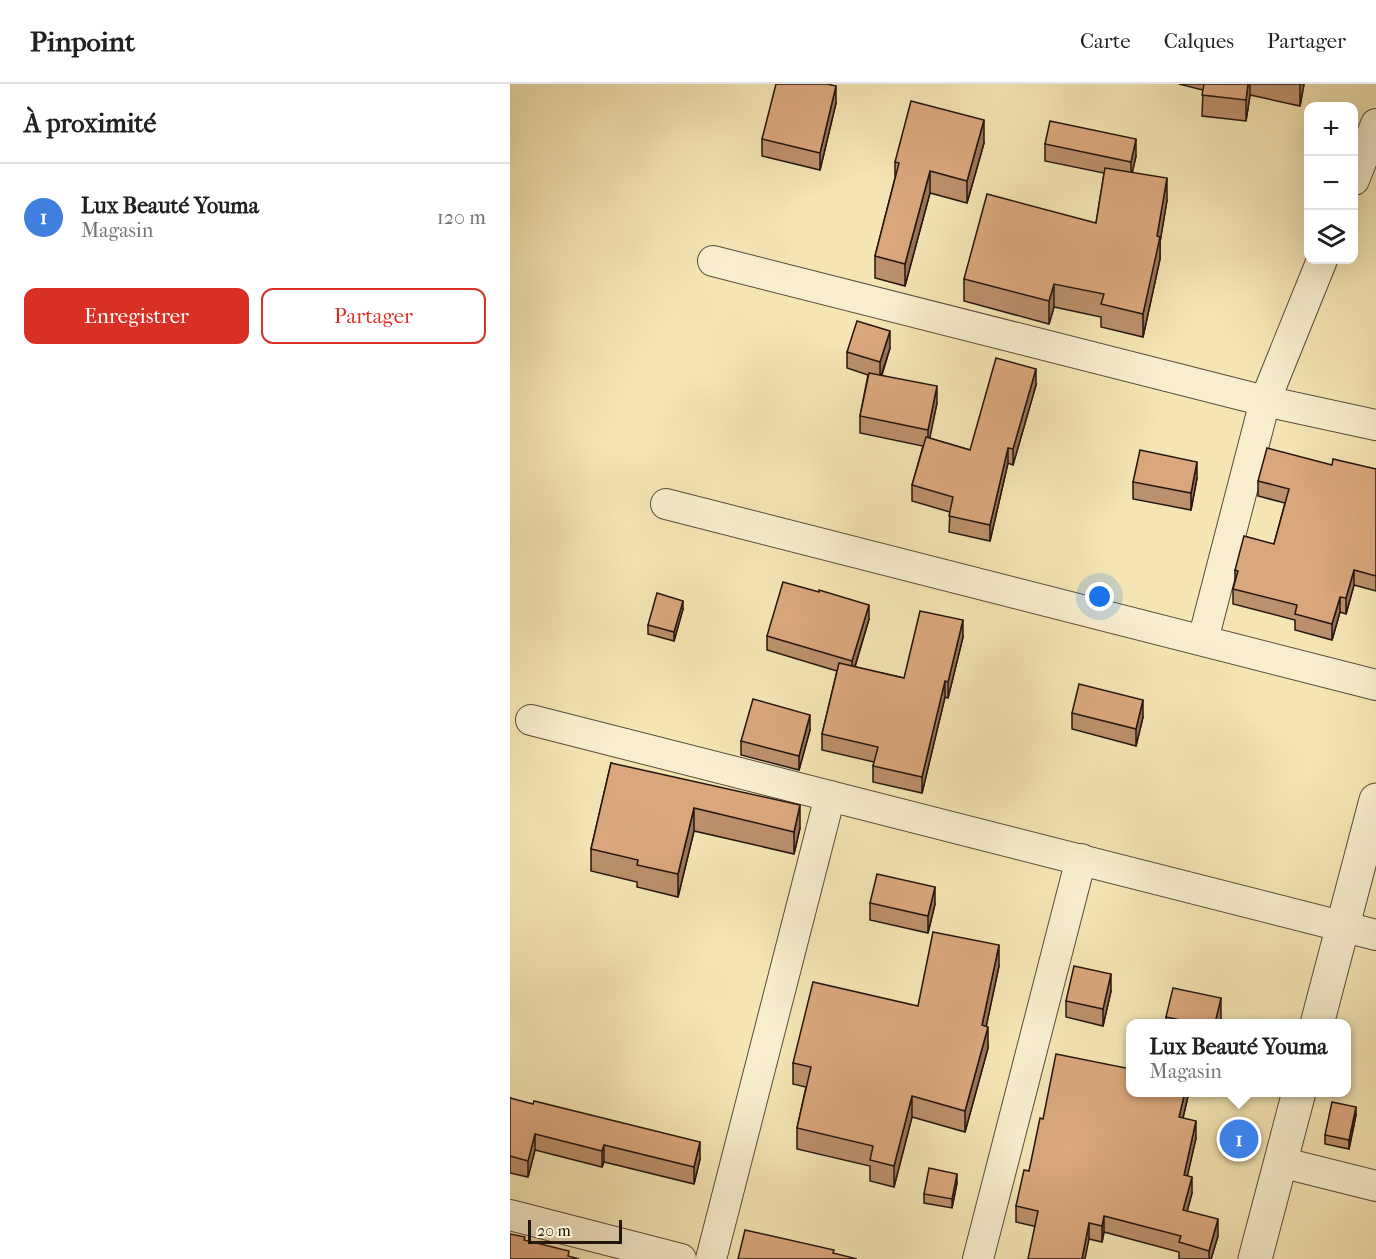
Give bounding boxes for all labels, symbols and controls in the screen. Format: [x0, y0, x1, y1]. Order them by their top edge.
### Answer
text: Pinpoint [30, 25, 135, 58]
text: Carte [1080, 29, 1131, 53]
text: Calques [1164, 29, 1234, 53]
text: Partager [1267, 29, 1346, 53]
map controls [1304, 102, 1358, 264]
button: + [1304, 102, 1358, 156]
text: À proximité [24, 108, 156, 139]
button: − [1304, 156, 1358, 210]
text: Lux Beauté Youma [81, 193, 259, 219]
text: 1 [40, 206, 47, 229]
text: 120 m [437, 206, 486, 229]
button: layers [1304, 210, 1358, 264]
text: Magasin [81, 219, 153, 242]
button: Enregistrer [24, 288, 249, 344]
button: Partager [261, 288, 486, 344]
your location [1085, 582, 1114, 611]
popup [1126, 1019, 1351, 1097]
text: Lux Beauté Youma [1150, 1034, 1327, 1060]
text: Magasin [1150, 1060, 1222, 1083]
pin: 1 [1220, 1116, 1258, 1162]
scale bar [528, 1217, 622, 1244]
text: 20 m [537, 1221, 571, 1240]

